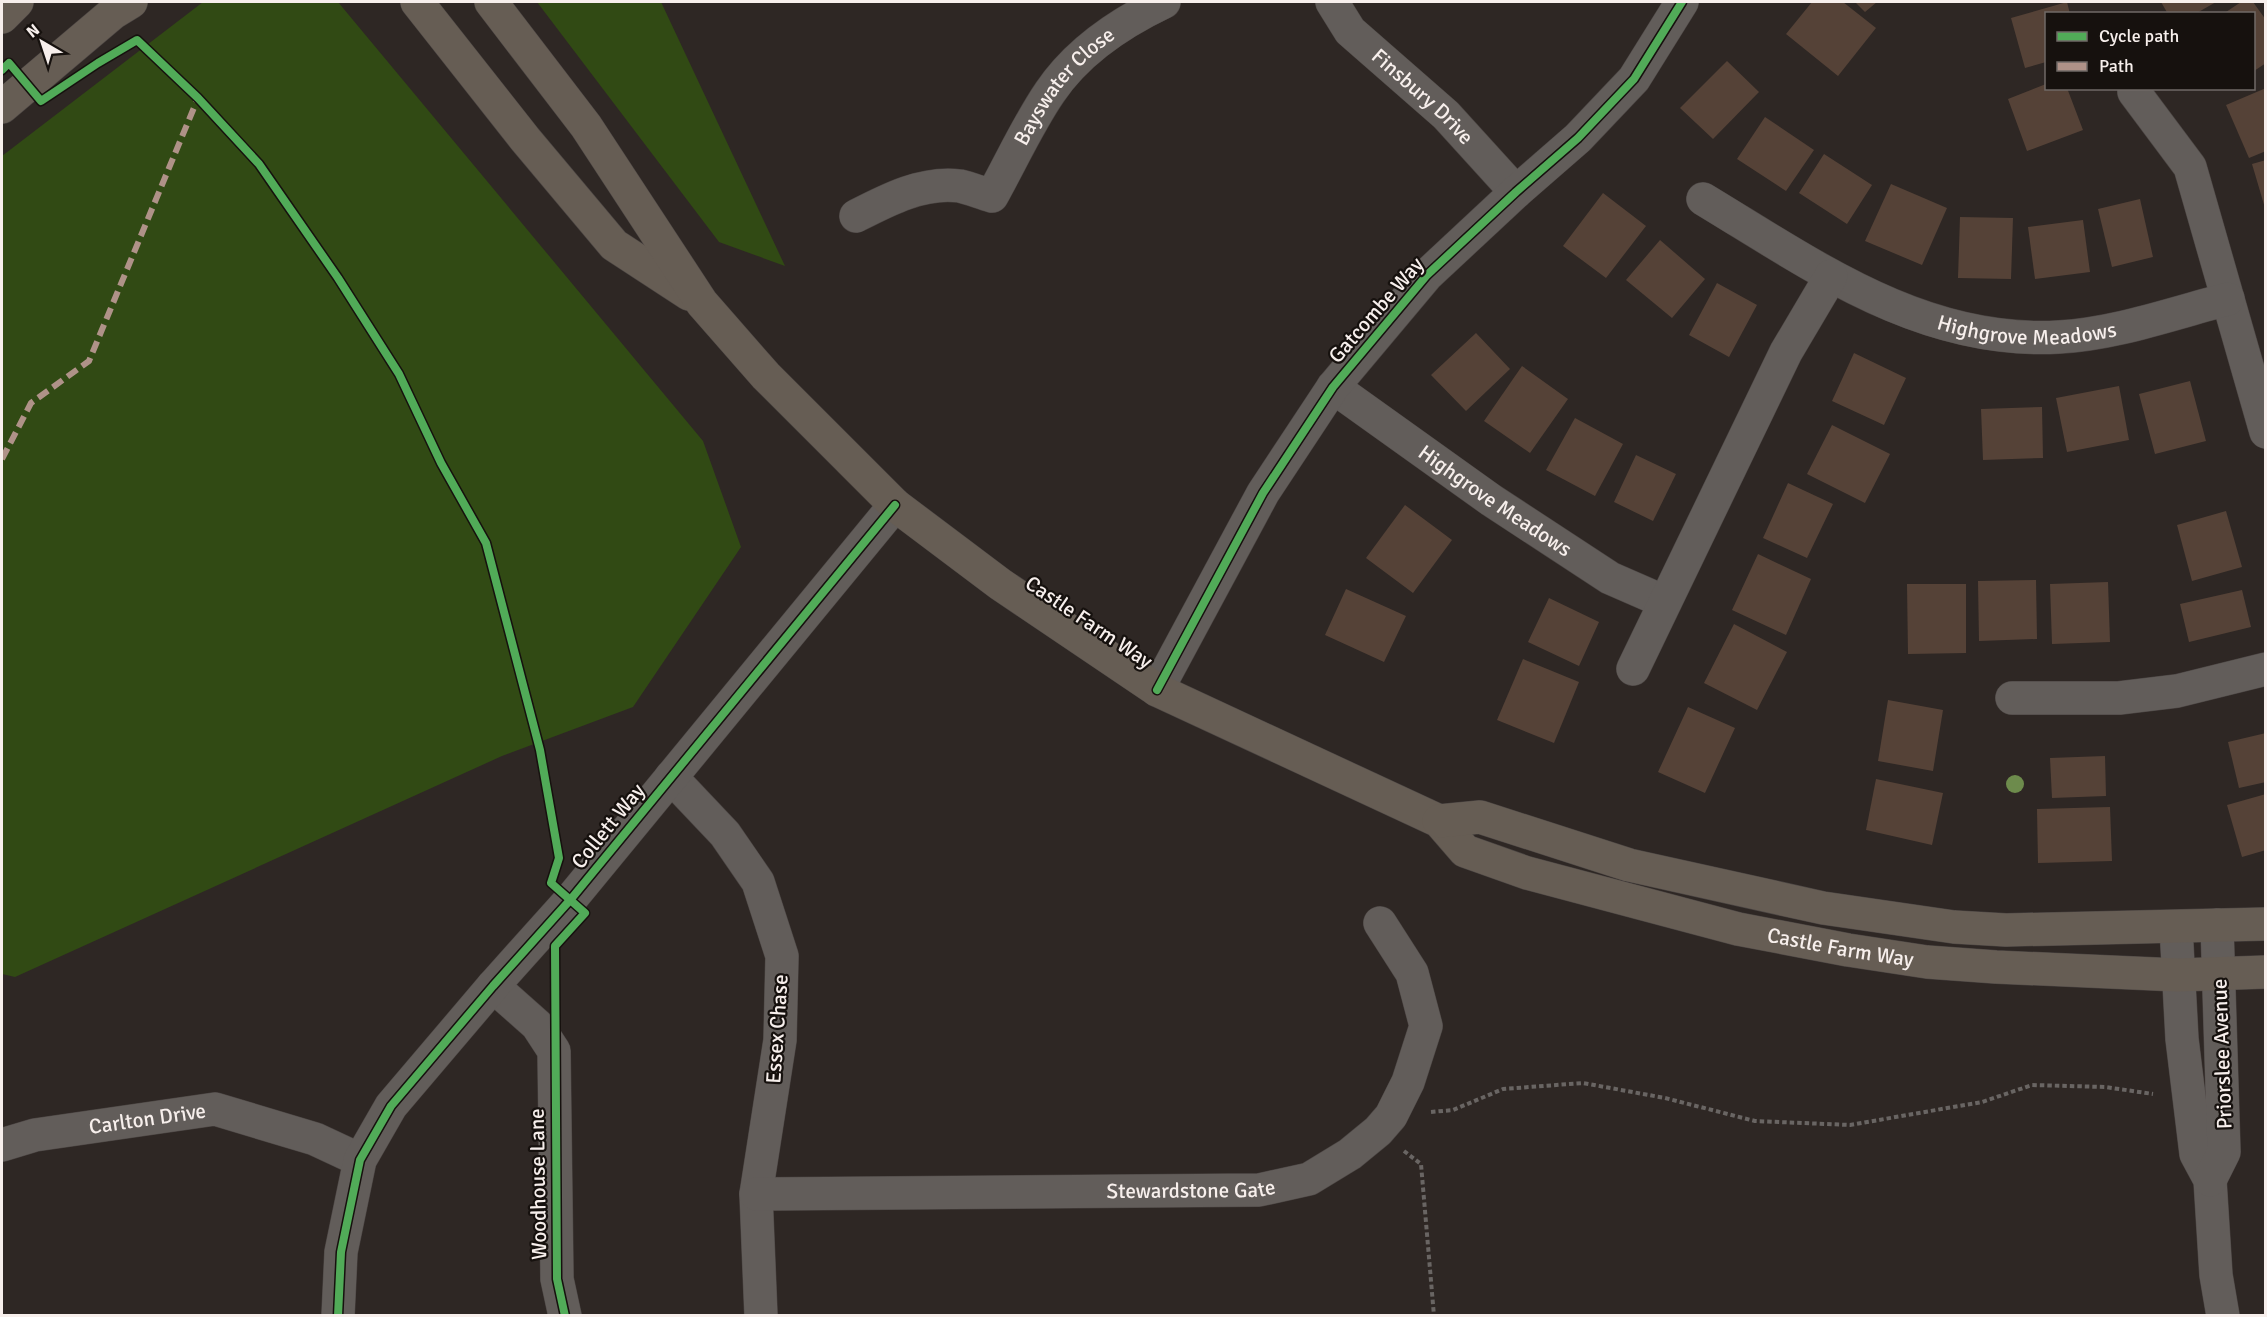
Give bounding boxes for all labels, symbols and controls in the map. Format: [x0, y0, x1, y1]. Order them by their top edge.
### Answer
north arrow [12, 12, 72, 72]
legend [2045, 12, 2255, 90]
text: N [23, 20, 44, 42]
street label: Bayswater Close [1008, 21, 1119, 150]
text: Cycle path [2099, 25, 2179, 47]
street label: Finsbury Drive [1366, 43, 1479, 150]
text: Path [2099, 55, 2134, 77]
street label: Gatcombe Way [1323, 252, 1429, 368]
street label: Highgrove Meadows [1934, 309, 2119, 351]
street label: Highgrove Meadows [1413, 439, 1577, 562]
street label: Castle Farm Way [1020, 570, 1158, 674]
street label: Collett Way [566, 778, 650, 874]
street label: Castle Farm Way [1765, 922, 1916, 973]
street label: Essex Chase [760, 973, 794, 1085]
street label: Priorslee Avenue [2206, 978, 2238, 1130]
street label: Carlton Drive [87, 1097, 208, 1140]
street label: Woodhouse Lane [524, 1108, 552, 1260]
street label: Stewardstone Gate [1106, 1174, 1278, 1204]

